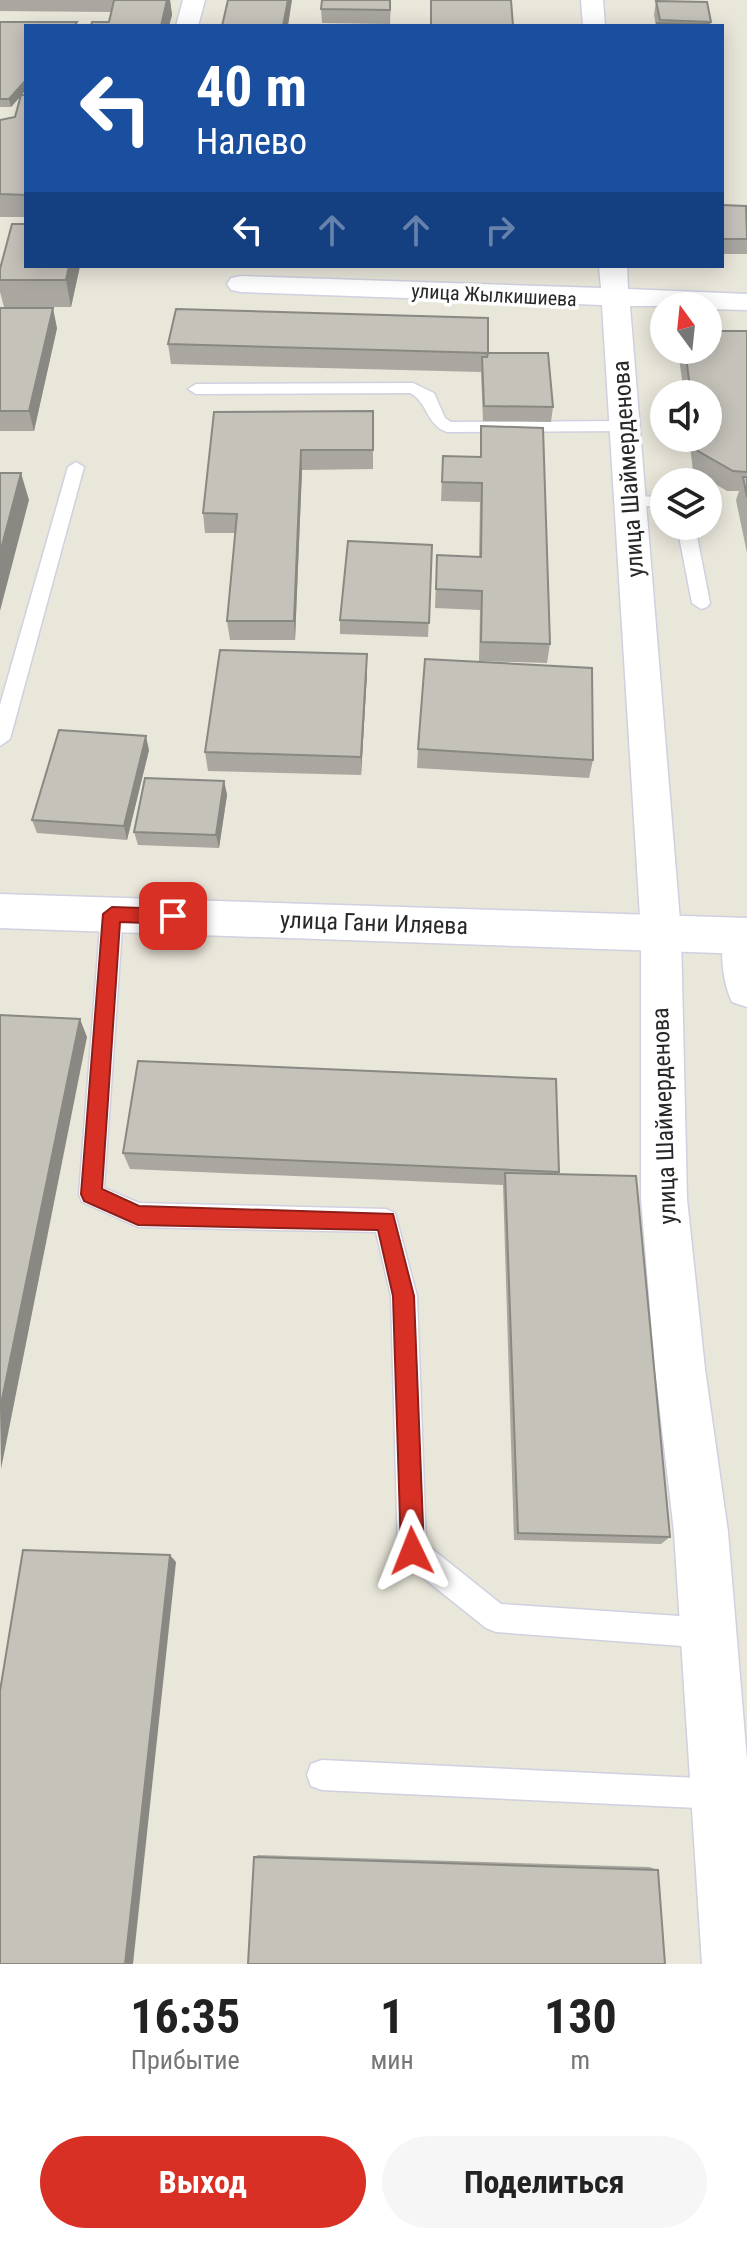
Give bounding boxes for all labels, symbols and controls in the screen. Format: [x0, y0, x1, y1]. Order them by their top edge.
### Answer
text: 40 m [196, 54, 307, 120]
icon: left [64, 56, 168, 160]
text: Налево [196, 121, 307, 163]
icon: left [226, 208, 270, 252]
icon: ahead [310, 208, 354, 252]
icon: ahead [394, 208, 438, 252]
icon: right [478, 208, 522, 252]
street label: улица Жылкишиева [411, 279, 577, 311]
north arrow [650, 292, 722, 364]
map controls [650, 292, 722, 540]
street label: улица Шаймерденова [606, 360, 650, 578]
button: sound [650, 380, 722, 452]
button: layers [650, 468, 722, 540]
pin [139, 882, 207, 950]
icon: arrive [151, 894, 195, 938]
street label: улица Гани Иляева [280, 906, 468, 940]
street label: улица Шаймерденова [646, 1007, 682, 1225]
position arrow [370, 1509, 454, 1593]
text: 16:35 [130, 1988, 240, 2045]
text: 1 [380, 1988, 404, 2045]
text: 130 [544, 1988, 617, 2045]
text: Прибытие [131, 2045, 240, 2075]
text: мин [371, 2045, 414, 2075]
text: m [571, 2045, 590, 2075]
button: Выход [40, 2136, 366, 2228]
button: Поделиться [382, 2136, 707, 2228]

